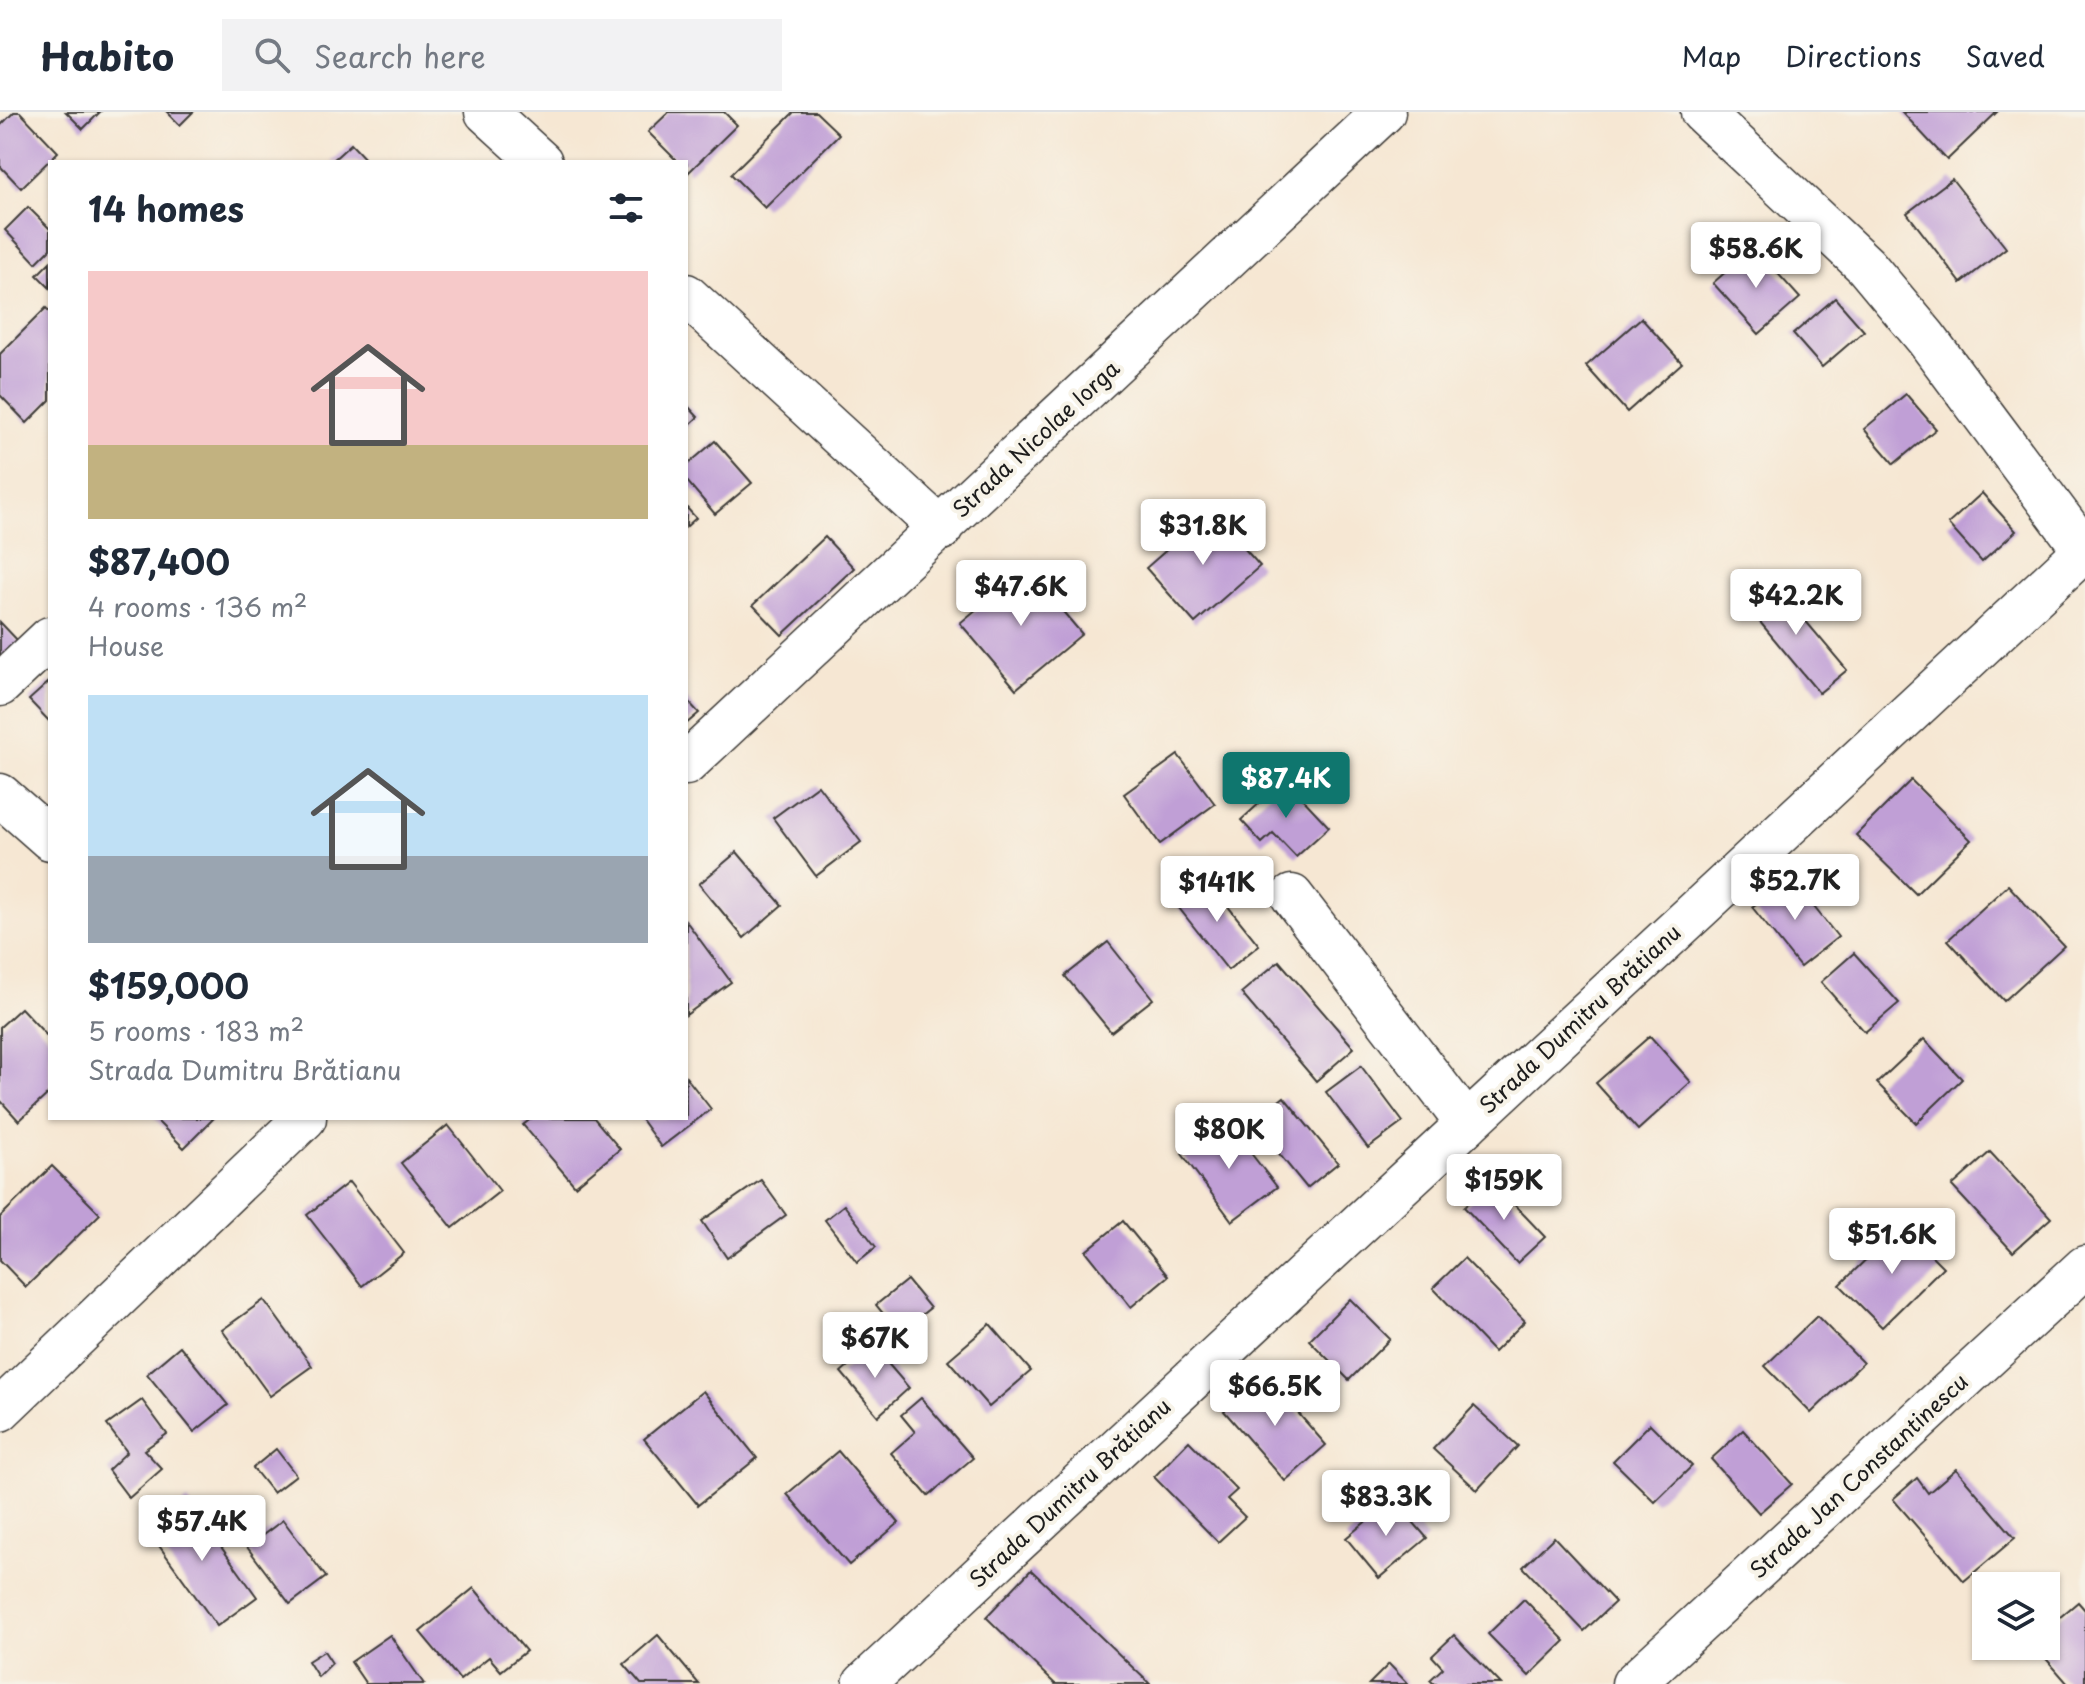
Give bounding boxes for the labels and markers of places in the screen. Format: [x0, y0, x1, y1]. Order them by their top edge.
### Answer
pin: $58.6K [1691, 222, 1821, 290]
pin: $31.8K [1138, 499, 1268, 567]
pin: $47.6K [956, 560, 1086, 628]
pin: $42.2K [1731, 569, 1861, 637]
pin: $87.4K [1221, 752, 1351, 820]
pin: $52.7K [1730, 854, 1860, 922]
pin: $141K [1161, 856, 1273, 924]
pin: $80K [1182, 1103, 1276, 1171]
pin: $159K [1448, 1154, 1560, 1222]
pin: $51.6K [1827, 1208, 1957, 1276]
pin: $67K [828, 1312, 922, 1380]
pin: $66.5K [1210, 1360, 1340, 1428]
pin: $83.3K [1321, 1470, 1451, 1538]
pin: $57.4K [137, 1495, 267, 1563]

